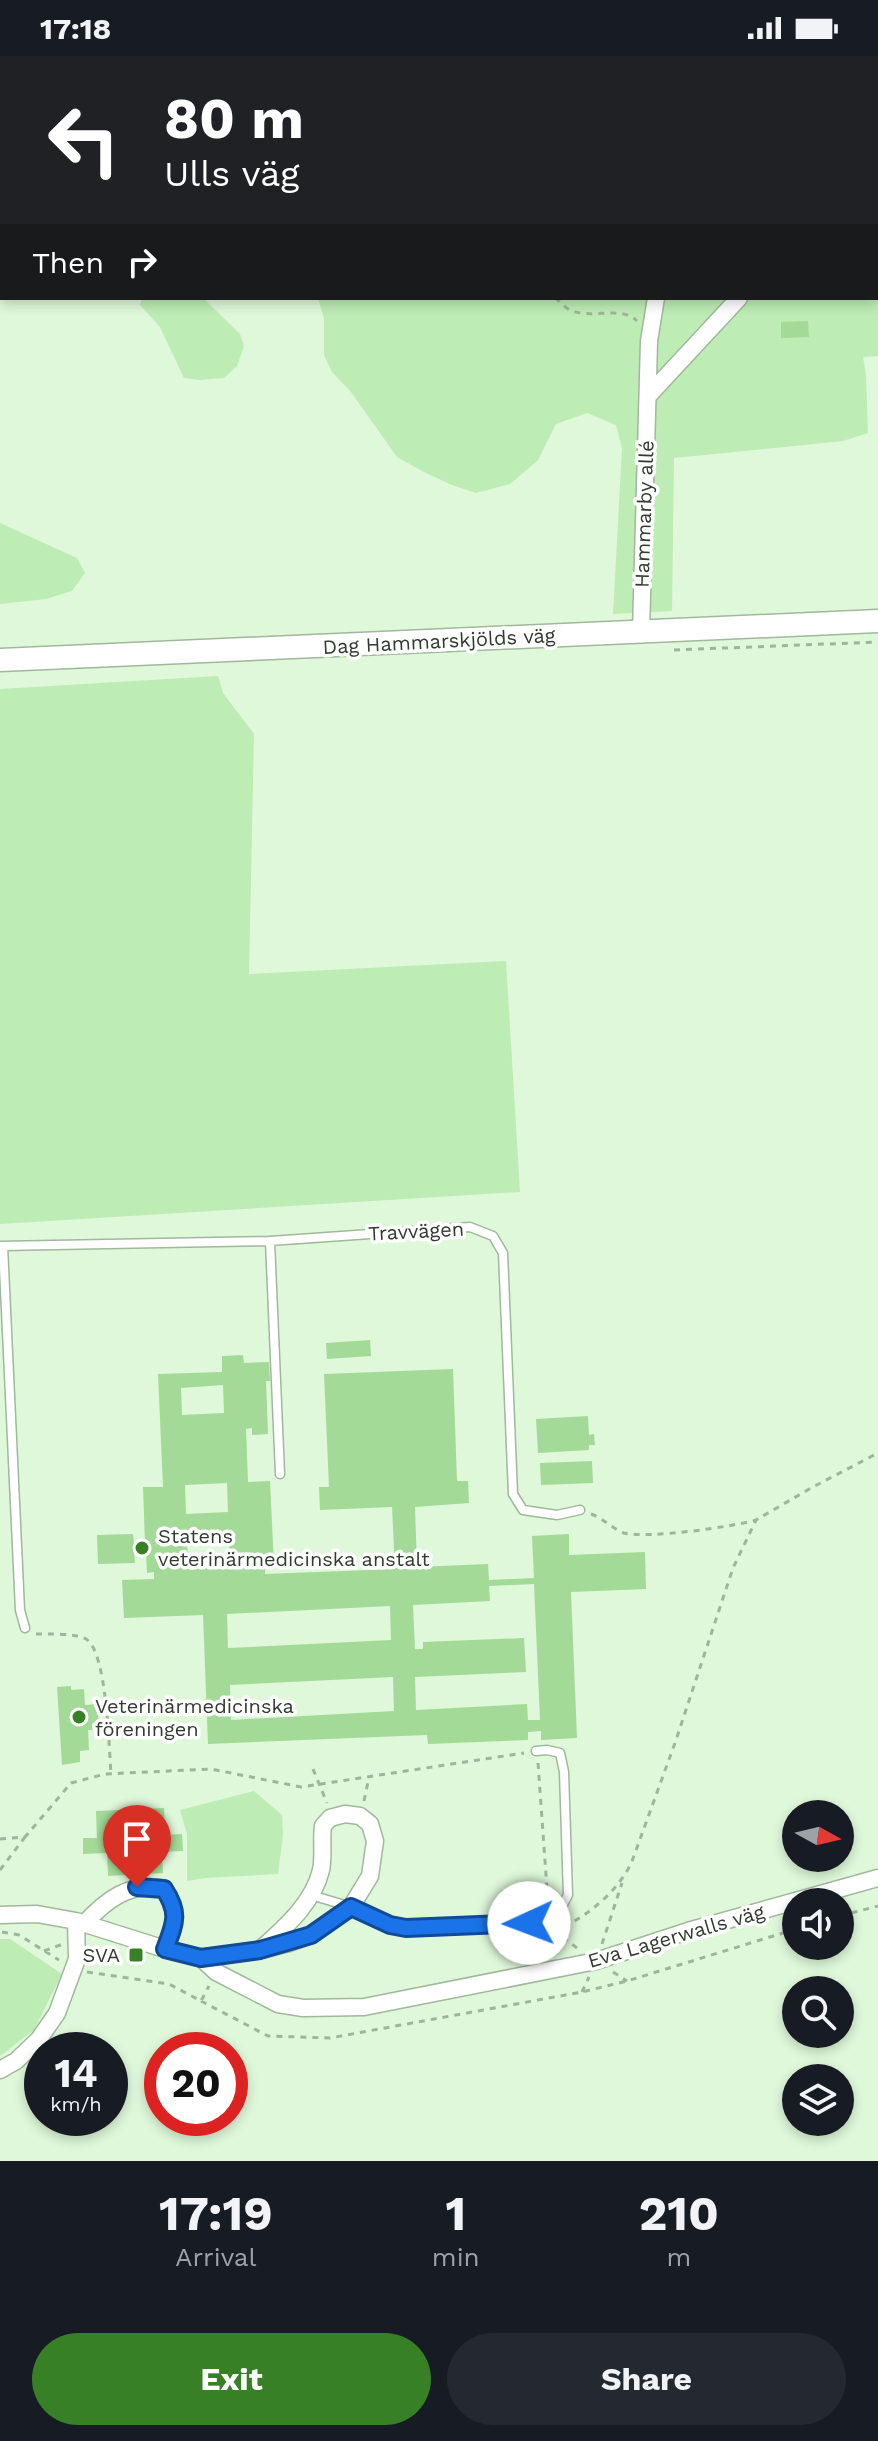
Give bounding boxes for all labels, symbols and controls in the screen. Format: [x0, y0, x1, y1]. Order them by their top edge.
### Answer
text: 17:18 [40, 11, 111, 46]
text: 80 m [164, 86, 304, 152]
icon: left [32, 88, 136, 192]
text: Ulls väg [164, 153, 299, 195]
icon: right [120, 240, 164, 284]
text: Then [32, 245, 104, 280]
street label: Hammarby allé [629, 440, 659, 588]
street label: Dag Hammarskjölds väg [322, 623, 556, 659]
street label: Travvägen [367, 1217, 465, 1245]
place label: Statens veterinärmedicinska anstalt [158, 1524, 430, 1571]
marker: Statens veterinärmedicinska anstalt [133, 1539, 151, 1557]
place label: Veterinärmedicinska föreningen [95, 1694, 294, 1741]
marker: Veterinärmedicinska föreningen [70, 1708, 88, 1726]
north arrow [782, 1800, 854, 1872]
map controls [782, 1800, 854, 2136]
pin [103, 1805, 171, 1887]
icon: arrive [115, 1817, 159, 1861]
position arrow [487, 1881, 571, 1965]
button: sound [782, 1888, 854, 1960]
street label: Eva Lagerwalls väg [585, 1899, 767, 1973]
place label: SVA [82, 1943, 120, 1967]
marker: SVA [127, 1946, 145, 1964]
button: search [782, 1976, 854, 2048]
speed limit sign: 20 [144, 2032, 248, 2136]
text: 14 [54, 2050, 98, 2097]
button: layers [782, 2064, 854, 2136]
text: km/h [50, 2092, 102, 2116]
text: 17:19 [159, 2185, 273, 2242]
text: 1 [445, 2185, 466, 2242]
text: 210 [639, 2185, 719, 2242]
text: Arrival [175, 2242, 257, 2272]
text: min [432, 2242, 480, 2272]
text: m [666, 2242, 691, 2272]
button: Exit [32, 2333, 431, 2425]
button: Share [447, 2333, 846, 2425]

